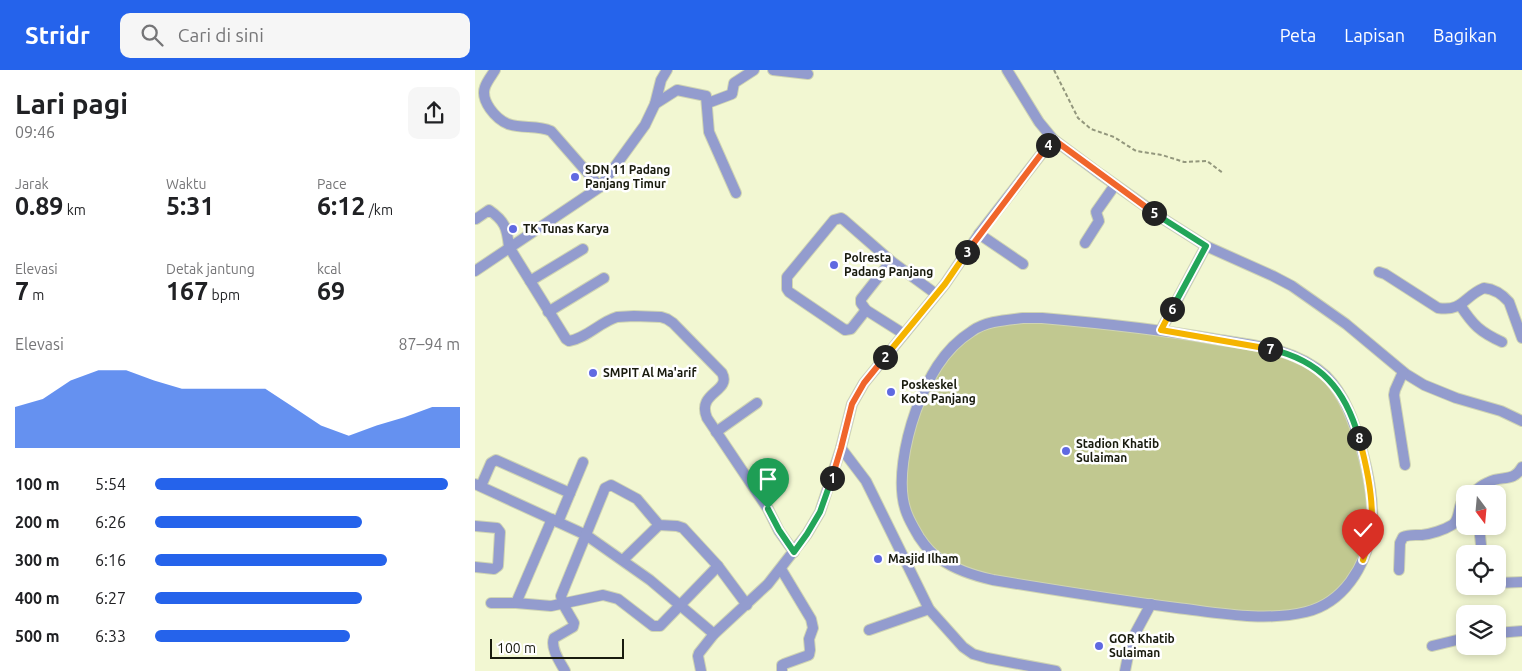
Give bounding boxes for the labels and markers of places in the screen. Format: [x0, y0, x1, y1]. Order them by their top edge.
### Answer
pin: 4 [1035, 132, 1061, 158]
place label: SDN 11 Padang Panjang Timur [585, 163, 670, 190]
marker: SDN 11 Padang Panjang Timur [569, 171, 581, 183]
pin: 5 [1141, 200, 1167, 226]
place label: TK Tunas Karya [523, 222, 609, 235]
marker: TK Tunas Karya [507, 223, 519, 235]
pin: 3 [955, 240, 979, 264]
place label: Polresta Padang Panjang [844, 251, 933, 278]
marker: Polresta Padang Panjang [828, 259, 840, 271]
pin: 6 [1159, 296, 1185, 322]
pin: 7 [1257, 336, 1283, 362]
pin: 2 [873, 344, 897, 370]
place label: SMPIT Al Ma'arif [603, 366, 697, 379]
marker: SMPIT Al Ma'arif [587, 367, 599, 379]
place label: Poskeskel Koto Panjang [901, 378, 976, 405]
marker: Poskeskel Koto Panjang [885, 386, 897, 398]
pin: 8 [1347, 426, 1371, 450]
place label: Stadion Khatib Sulaiman [1076, 437, 1159, 464]
marker: Stadion Khatib Sulaiman [1060, 445, 1072, 457]
pin [747, 458, 789, 509]
pin: 1 [819, 466, 845, 490]
pin [1342, 509, 1384, 560]
place label: Masjid Ilham [888, 552, 959, 565]
marker: Masjid Ilham [872, 553, 884, 565]
place label: GOR Khatib Sulaiman [1109, 632, 1175, 659]
marker: GOR Khatib Sulaiman [1093, 640, 1105, 652]

